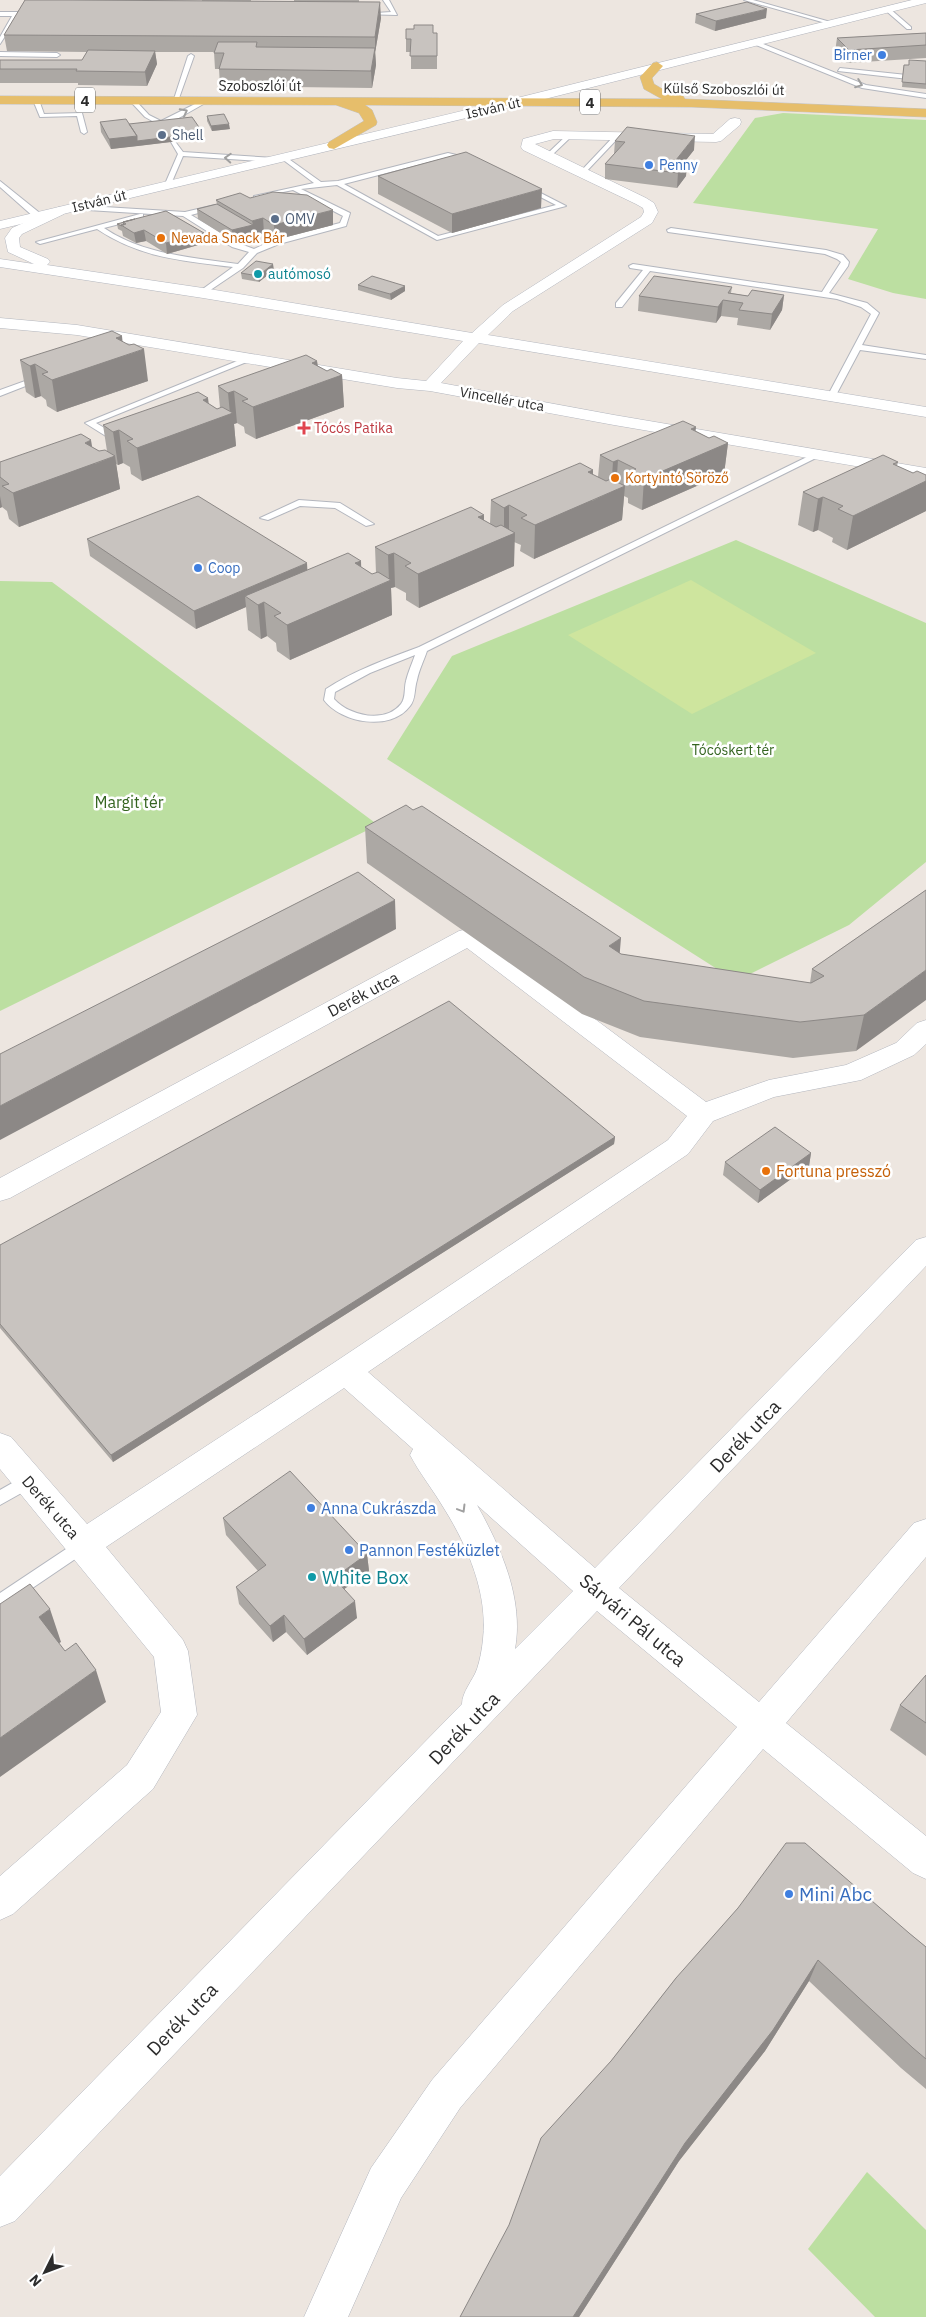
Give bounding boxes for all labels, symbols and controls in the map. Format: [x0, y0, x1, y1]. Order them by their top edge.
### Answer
place label: Birner [833, 46, 872, 64]
marker: Birner [876, 49, 888, 61]
street label: Szoboszlói út [219, 77, 301, 95]
one-way arrow [854, 78, 863, 89]
street label: Külső Szoboszlói út [663, 79, 785, 99]
road number: 4 [75, 88, 95, 112]
road number: 4 [580, 90, 600, 114]
street label: István út [464, 93, 522, 123]
one-way arrow [179, 108, 188, 118]
place label: Shell [172, 126, 204, 144]
marker: Shell [156, 129, 168, 141]
one-way arrow [224, 152, 232, 163]
place label: Penny [659, 156, 698, 174]
marker: Penny [643, 159, 655, 171]
street label: István út [70, 186, 128, 216]
place label: OMV [285, 210, 315, 228]
marker: OMV [269, 213, 281, 225]
place label: Nevada Snack Bár [171, 229, 285, 247]
marker: Nevada Snack Bár [155, 232, 167, 244]
place label: autómosó [268, 265, 331, 283]
marker: autómosó [252, 268, 264, 280]
street label: Vincellér utca [458, 383, 546, 415]
place label: Tócós Patika [314, 419, 393, 437]
marker: Tócós Patika [298, 422, 310, 434]
place label: Kortyintó Söröző [625, 469, 729, 487]
marker: Kortyintó Söröző [609, 472, 621, 484]
place label: Coop [208, 559, 241, 577]
marker: Coop [192, 562, 204, 574]
park label: Tócóskert tér [692, 741, 774, 759]
park label: Margit tér [94, 792, 164, 812]
street label: Derék utca [324, 967, 402, 1021]
place label: Fortuna presszó [776, 1161, 891, 1181]
marker: Fortuna presszó [760, 1165, 772, 1177]
street label: Derék utca [704, 1395, 786, 1477]
street label: Derék utca [18, 1471, 84, 1543]
place label: Anna Cukrászda [321, 1498, 437, 1518]
marker: Anna Cukrászda [305, 1502, 317, 1514]
one-way arrow [455, 1503, 465, 1512]
place label: Pannon Festéküzlet [359, 1540, 500, 1560]
marker: Pannon Festéküzlet [343, 1544, 355, 1556]
place label: White Box [322, 1565, 409, 1589]
street label: Sárvári Pál utca [575, 1568, 691, 1672]
marker: White Box [306, 1571, 318, 1583]
street label: Derék utca [423, 1687, 505, 1769]
place label: Mini Abc [799, 1882, 872, 1906]
marker: Mini Abc [783, 1888, 795, 1900]
street label: Derék utca [141, 1978, 223, 2060]
north arrow [20, 2247, 70, 2297]
text: N [25, 2271, 45, 2290]

